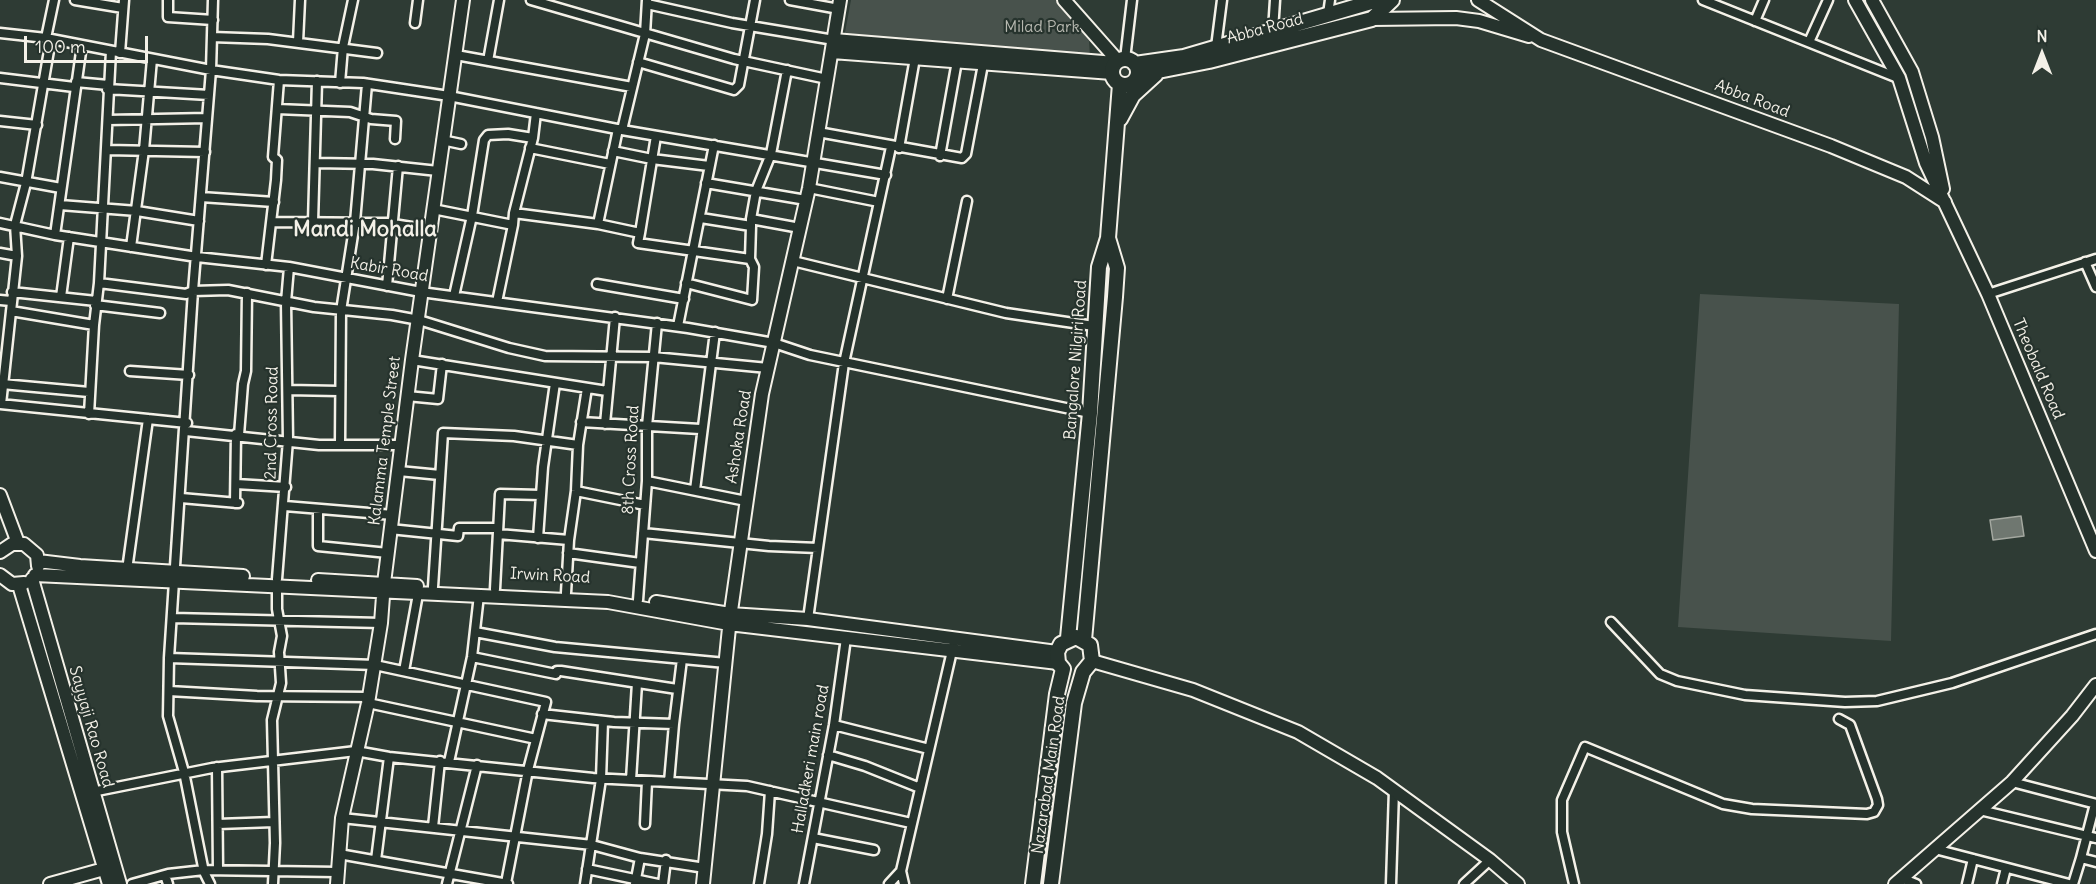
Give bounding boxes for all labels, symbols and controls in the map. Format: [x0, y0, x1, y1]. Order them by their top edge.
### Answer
street label: Abba Road [1225, 10, 1305, 48]
park label: Milad Park [1004, 17, 1080, 37]
scale bar [27, 24, 152, 62]
north arrow [2012, 24, 2072, 84]
text: N [2036, 26, 2048, 46]
text: 100 m [35, 35, 86, 58]
street label: Abba Road [1712, 76, 1792, 122]
district label: Mandi Mohalla [293, 217, 437, 243]
street label: Kabir Road [348, 254, 430, 286]
street label: Bangalore Nilgiri Road [1061, 279, 1091, 441]
street label: Theobald Road [2008, 316, 2068, 422]
street label: Kalamma Temple Street [365, 355, 405, 527]
street label: 2nd Cross Road [261, 366, 283, 480]
street label: Ashoka Road [722, 389, 756, 485]
street label: 8th Cross Road [619, 405, 643, 515]
street label: Irwin Road [509, 564, 591, 588]
street label: Sayyaji Rao Road [64, 664, 118, 790]
street label: Halladkeri main road [788, 683, 834, 835]
street label: Nazarabad Main Road [1028, 695, 1070, 855]

